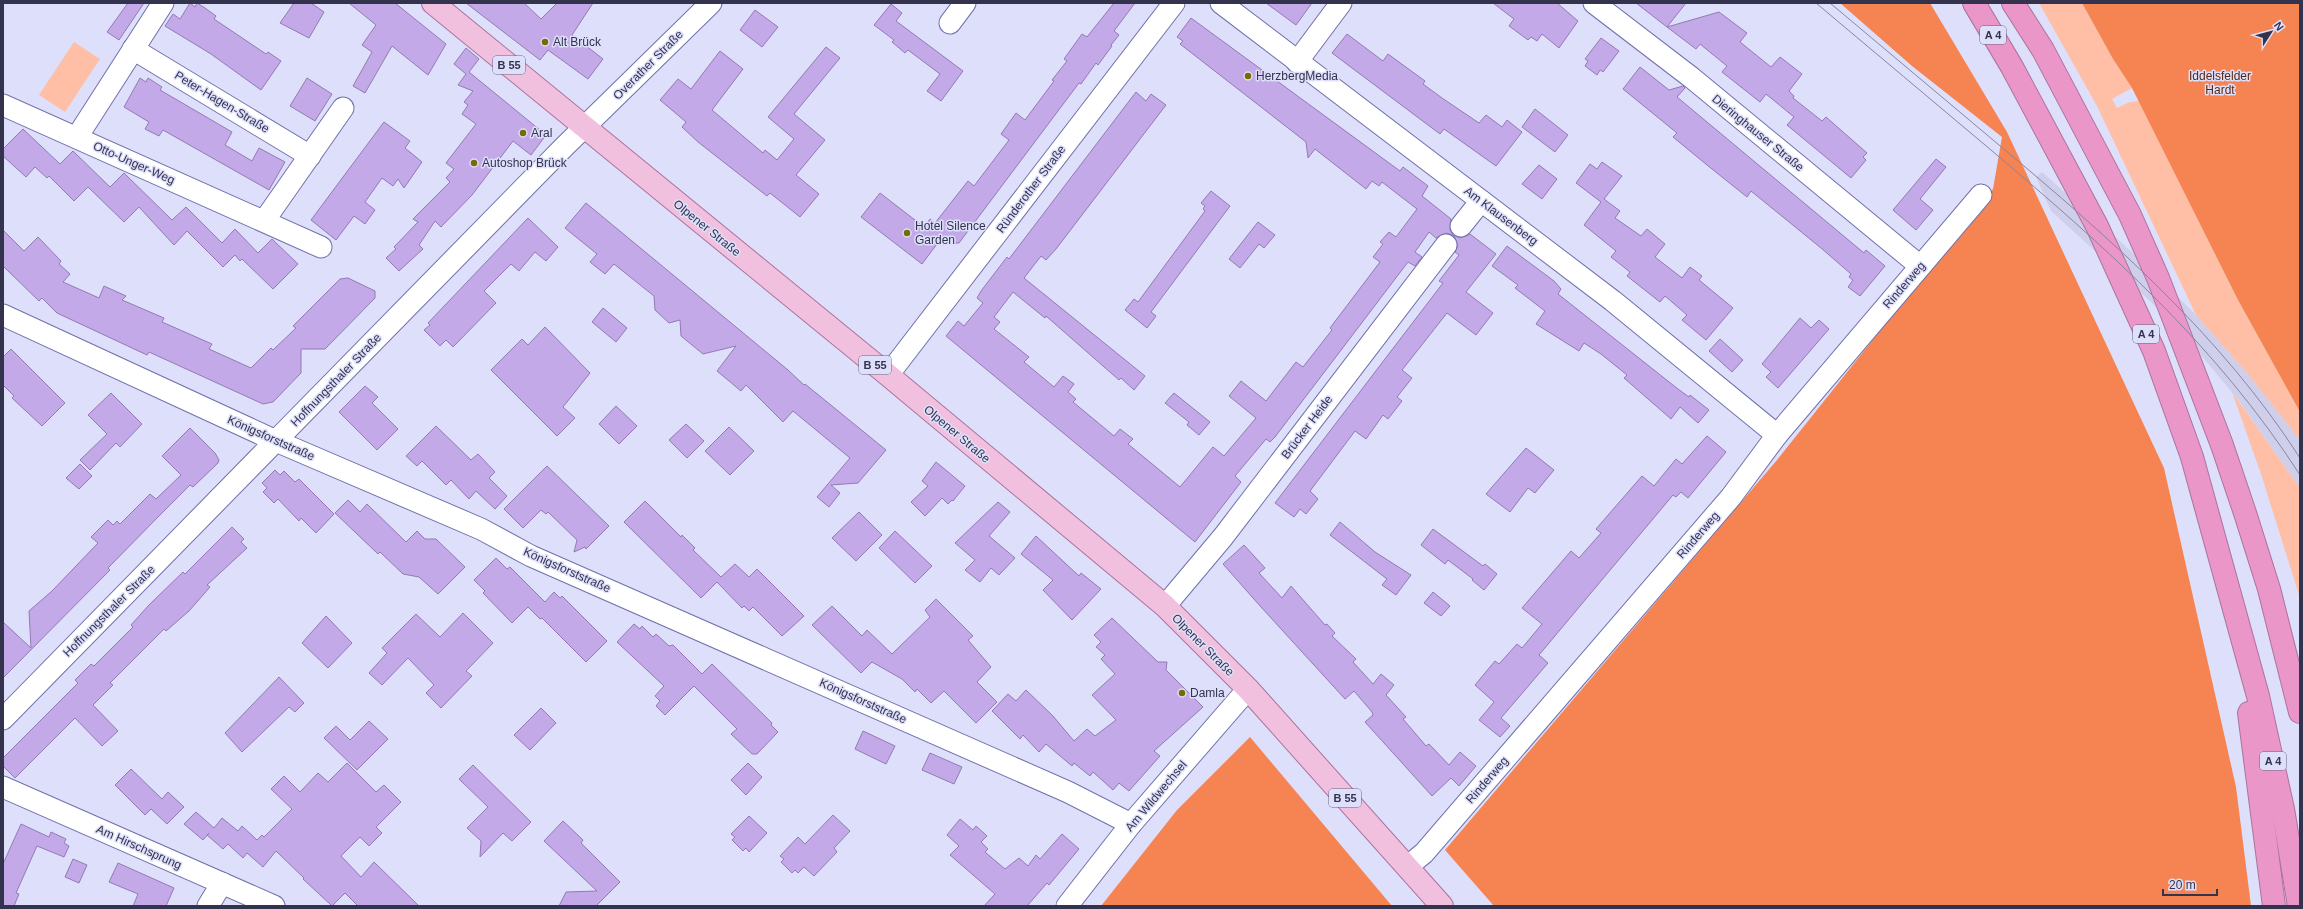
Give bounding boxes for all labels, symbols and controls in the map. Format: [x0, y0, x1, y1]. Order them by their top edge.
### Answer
north arrow [2251, 12, 2291, 52]
text: N [2272, 19, 2286, 33]
road number: A 4 [1980, 26, 2006, 44]
street label: Overather Straße [610, 27, 686, 103]
place label: Alt Brück [553, 35, 602, 49]
marker: Alt Brück [540, 37, 550, 47]
road number: B 55 [493, 56, 525, 74]
street label: Peter-Hagen-Straße [172, 68, 272, 136]
place label: HerzbergMedia [1256, 69, 1338, 83]
park label: Iddelsfelder Hardt [2189, 69, 2251, 97]
marker: HerzbergMedia [1243, 71, 1253, 81]
street label: Dieringhauser Straße [1709, 92, 1807, 175]
place label: Aral [531, 126, 552, 140]
marker: Aral [518, 128, 528, 138]
street label: Otto-Unger-Weg [91, 139, 177, 187]
street label: Ründerother Straße [993, 142, 1069, 236]
place label: Autoshop Brück [482, 156, 568, 170]
marker: Autoshop Brück [469, 158, 479, 168]
street label: Am Klausenberg [1461, 184, 1541, 248]
street label: Olpener Straße [671, 197, 744, 259]
place label: Hotel Silence Garden [915, 219, 986, 247]
marker: Hotel Silence Garden [902, 228, 912, 238]
street label: Rinderweg [1880, 259, 1928, 311]
road number: A 4 [2133, 325, 2159, 343]
street label: Hoffnungsthaler Straße [288, 330, 384, 429]
road number: B 55 [859, 356, 891, 374]
street label: Brücker Heide [1279, 392, 1336, 462]
street label: Olpener Straße [921, 402, 993, 466]
street label: Königsforststraße [225, 412, 317, 464]
street label: Rinderweg [1674, 509, 1722, 561]
street label: Königsforststraße [521, 544, 613, 596]
street label: Hoffnungsthaler Straße [60, 562, 158, 660]
street label: Olpener Straße [1169, 611, 1237, 679]
street label: Königsforststraße [817, 675, 909, 727]
place label: Damla [1190, 686, 1225, 700]
marker: Damla [1177, 688, 1187, 698]
road number: A 4 [2260, 752, 2286, 770]
street label: Rinderweg [1463, 754, 1511, 806]
street label: Am Wildwechsel [1122, 758, 1190, 834]
road number: B 55 [1329, 789, 1361, 807]
street label: Am Hirschsprung [94, 822, 184, 872]
scale bar [2163, 871, 2217, 897]
text: 20 m [2169, 878, 2196, 892]

